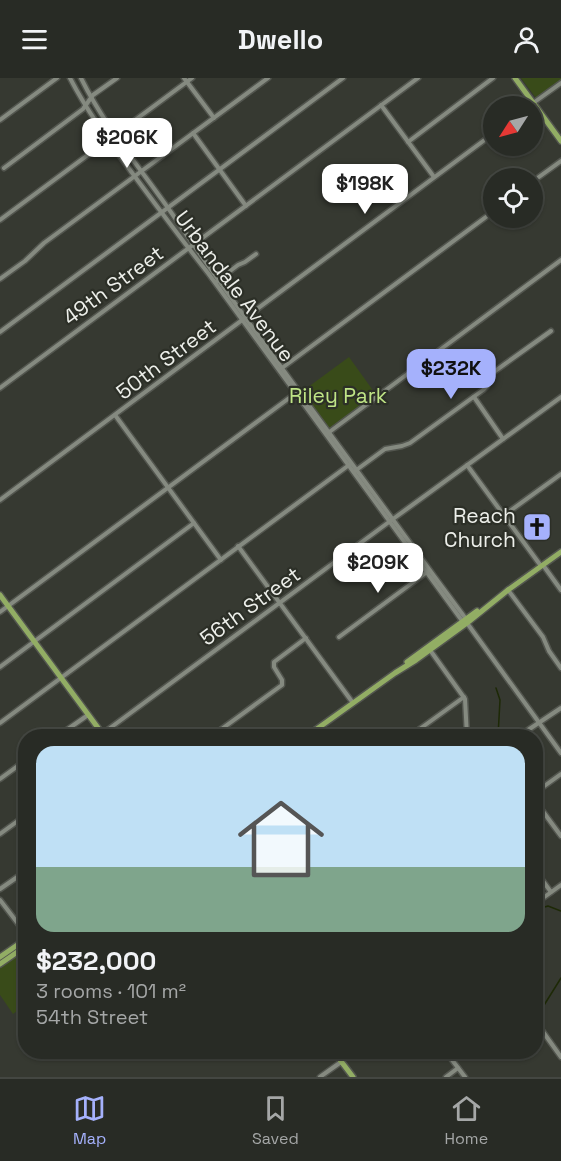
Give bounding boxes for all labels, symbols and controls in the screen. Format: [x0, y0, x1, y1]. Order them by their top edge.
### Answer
text: Dwello [238, 22, 323, 57]
icon: menu [18, 23, 51, 56]
icon: person [510, 23, 543, 56]
north arrow [483, 96, 543, 156]
map controls [483, 96, 543, 228]
pin: $206K [85, 118, 169, 169]
text: $206K [96, 124, 158, 150]
pin: $198K [323, 164, 407, 215]
button: locate [483, 168, 543, 228]
text: $198K [336, 170, 394, 196]
street label: Urbandale Avenue [169, 205, 301, 367]
street label: 49th Street [57, 239, 169, 331]
street label: 50th Street [111, 313, 221, 405]
pin: $232K [409, 349, 493, 400]
text: $232K [421, 355, 481, 381]
park label: Riley Park [289, 382, 387, 409]
place label: Reach Church [444, 502, 516, 553]
church icon: Reach Church [521, 511, 553, 543]
pin: $209K [336, 543, 420, 594]
text: $209K [347, 549, 409, 575]
street label: 56th Street [195, 561, 305, 651]
icon: home [227, 785, 335, 893]
text: $232,000 [36, 944, 156, 978]
text: 3 rooms · 101 m² [36, 978, 186, 1004]
text: 54th Street [36, 1004, 148, 1030]
tab: Map [73, 1092, 106, 1149]
tab: Saved [252, 1092, 299, 1149]
tab: Home [444, 1092, 488, 1149]

